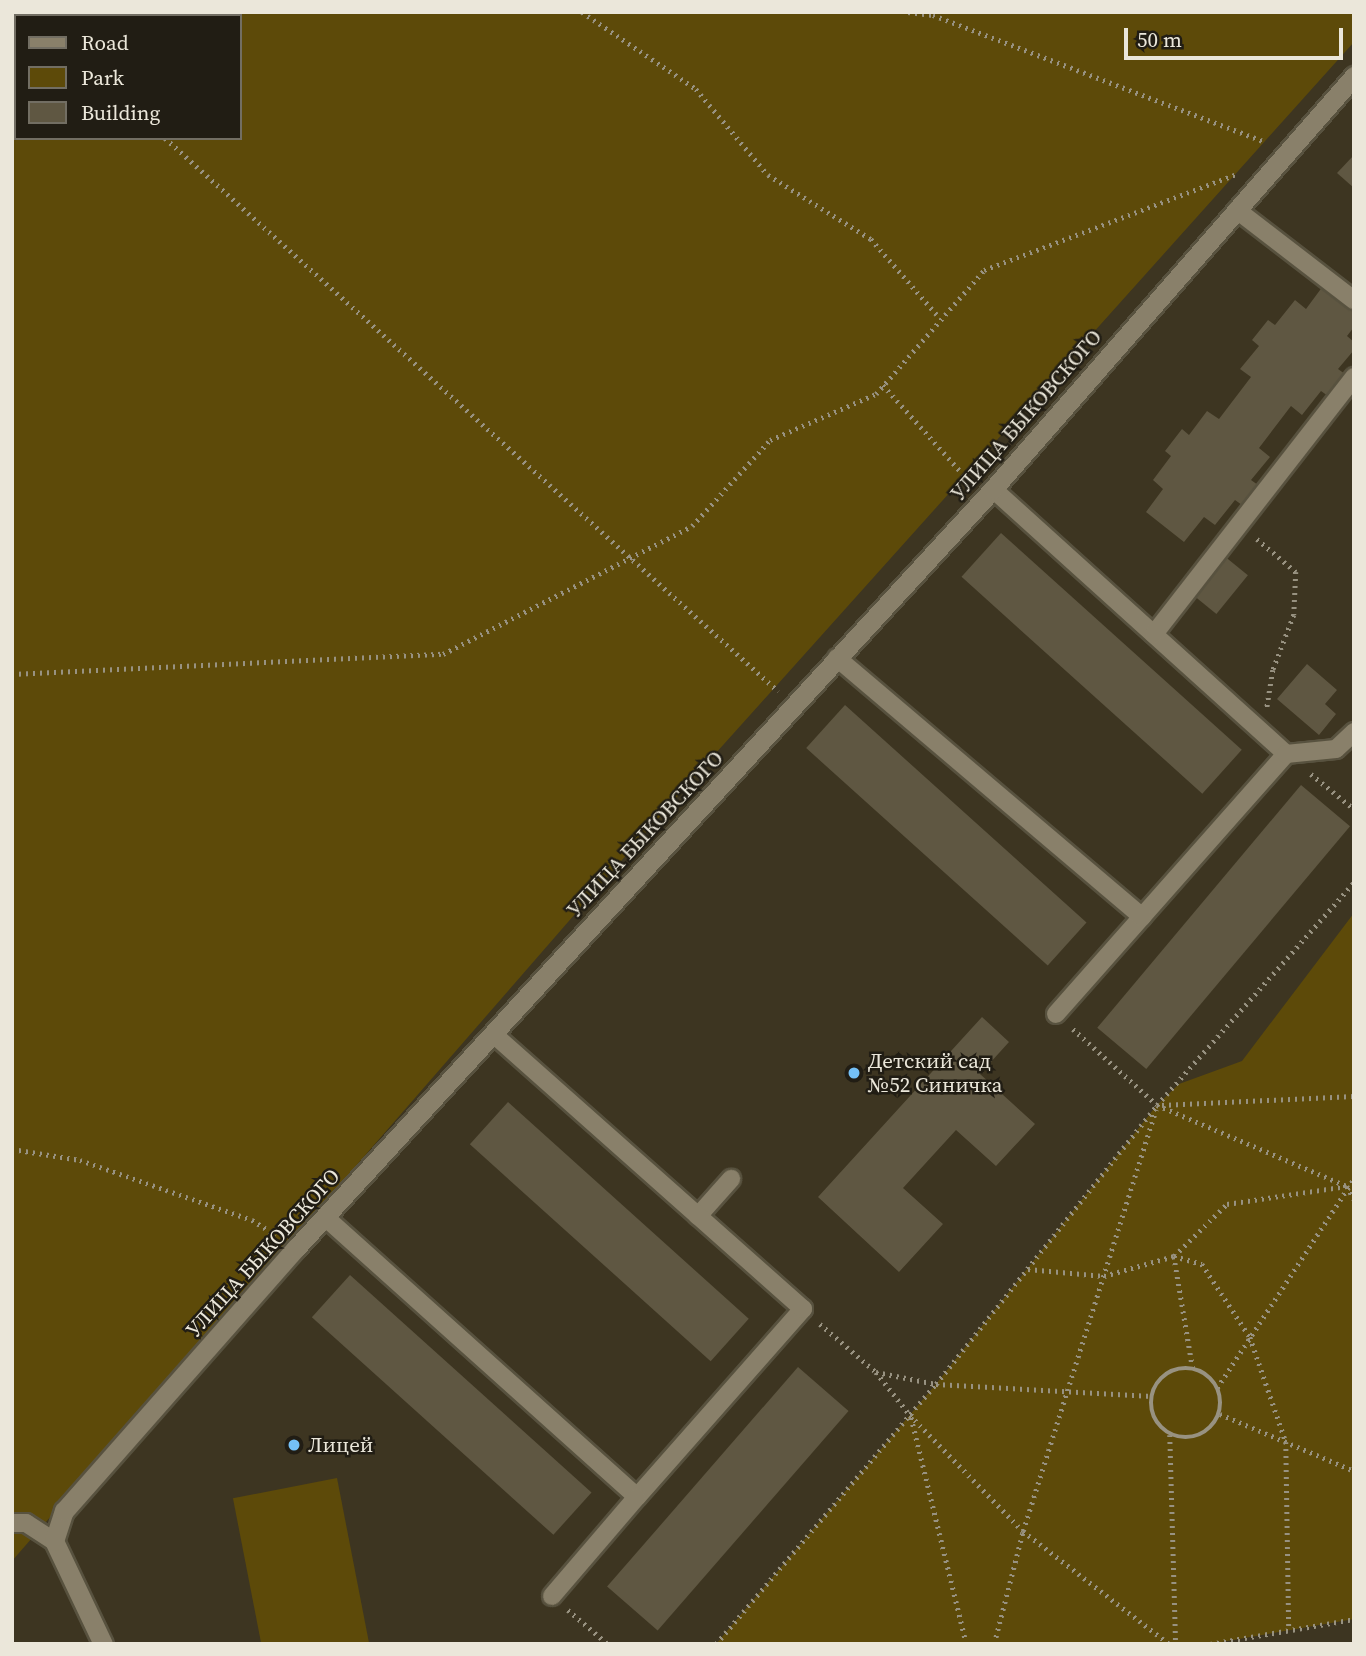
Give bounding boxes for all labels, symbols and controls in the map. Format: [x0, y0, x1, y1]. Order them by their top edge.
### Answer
legend [14, 14, 242, 140]
scale bar [1128, 14, 1347, 58]
text: 50 m [1137, 25, 1182, 54]
text: Road [81, 28, 129, 57]
text: Park [81, 63, 124, 92]
text: Building [81, 98, 160, 127]
street label: УЛИЦА БЫКОВСКОГО [945, 325, 1107, 505]
street label: УЛИЦА БЫКОВСКОГО [562, 746, 728, 922]
place label: Детский сад №52 Синичка [868, 1048, 1002, 1098]
marker: Детский сад №52 Синичка [846, 1065, 862, 1081]
street label: УЛИЦА БЫКОВСКОГО [181, 1164, 345, 1342]
place label: Лицей [308, 1432, 373, 1458]
marker: Лицей [286, 1437, 302, 1453]

